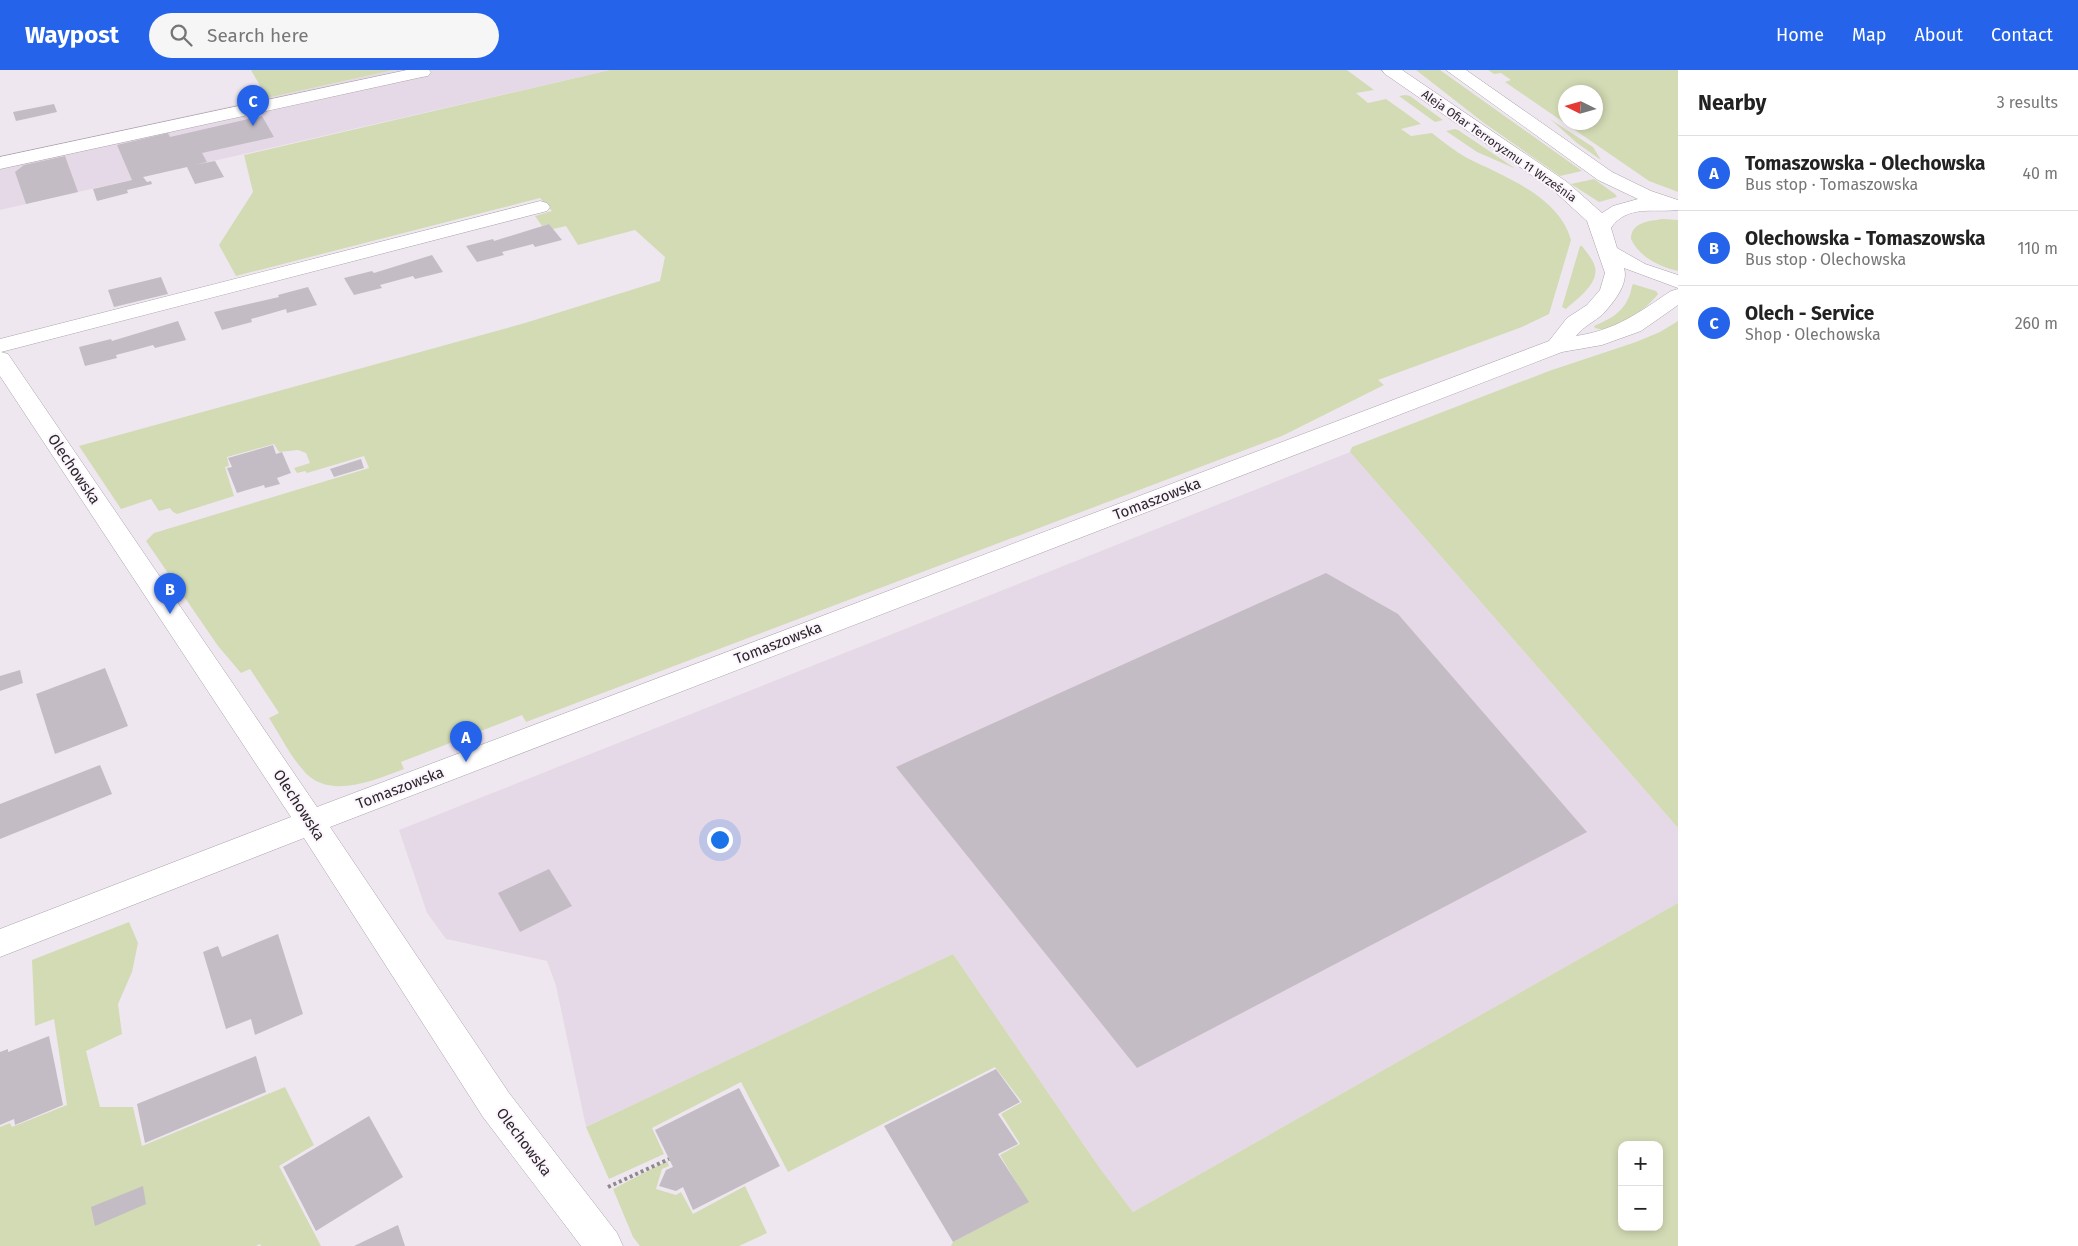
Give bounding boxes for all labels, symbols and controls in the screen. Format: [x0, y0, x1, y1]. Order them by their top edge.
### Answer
search box [149, 13, 499, 58]
text: Waypost [25, 21, 119, 49]
icon: search [167, 21, 195, 49]
text: Search here [207, 24, 309, 47]
text: Home [1776, 24, 1824, 46]
text: Map [1852, 24, 1886, 46]
text: About [1914, 24, 1963, 46]
text: Contact [1991, 24, 2053, 46]
pin: C [237, 85, 269, 126]
north arrow [1558, 85, 1603, 130]
street label: Aleja Ofiar Terroryzmu 11 Września [1419, 87, 1579, 205]
text: Nearby [1698, 90, 1766, 116]
text: 3 results [1997, 93, 2058, 112]
text: Tomaszowska - Olechowska [1745, 152, 1986, 175]
text: A [1709, 164, 1719, 183]
text: 40 m [2023, 164, 2058, 183]
text: Bus stop · Tomaszowska [1745, 175, 1918, 194]
text: Olechowska - Tomaszowska [1745, 227, 1986, 250]
text: B [1709, 239, 1719, 258]
text: 110 m [2017, 239, 2058, 258]
text: Bus stop · Olechowska [1745, 250, 1906, 269]
text: Olech - Service [1745, 302, 1874, 325]
text: C [1709, 314, 1719, 333]
text: 260 m [2015, 314, 2058, 333]
text: Shop · Olechowska [1745, 325, 1881, 344]
street label: Olechowska [44, 430, 104, 508]
street label: Tomaszowska [1111, 474, 1203, 524]
pin: B [154, 573, 186, 614]
street label: Tomaszowska [732, 618, 824, 668]
pin: A [450, 721, 482, 762]
street label: Tomaszowska [354, 763, 446, 813]
street label: Olechowska [269, 766, 329, 844]
your location [707, 827, 733, 853]
street label: Olechowska [492, 1104, 556, 1180]
map controls [1618, 1141, 1663, 1231]
button: + [1618, 1141, 1663, 1186]
button: − [1618, 1186, 1663, 1231]

